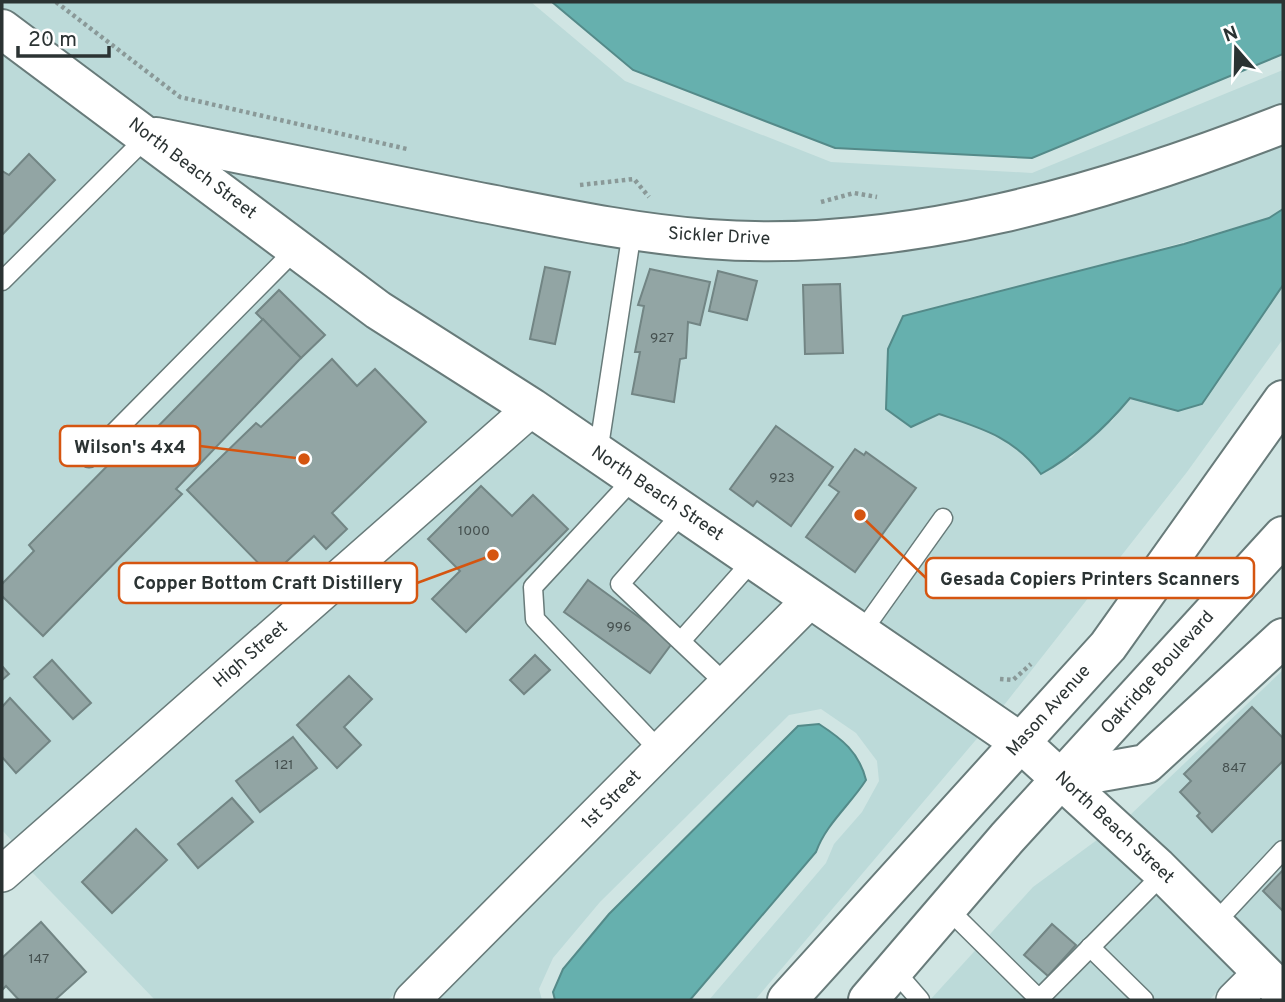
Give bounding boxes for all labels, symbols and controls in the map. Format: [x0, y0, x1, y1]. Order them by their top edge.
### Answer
scale bar [18, 14, 108, 58]
north arrow [1201, 14, 1271, 84]
text: N [1220, 21, 1241, 49]
text: 20 m [28, 27, 77, 54]
street label: North Beach Street [123, 113, 261, 225]
street label: Sickler Drive [667, 223, 771, 251]
house number: 927 [650, 330, 674, 347]
callout: Wilson's 4x4 [60, 426, 200, 466]
text: Wilson's 4x4 [74, 436, 186, 460]
street label: North Beach Street [586, 441, 728, 547]
house number: 923 [769, 470, 795, 487]
house number: 1000 [458, 523, 490, 540]
callout: Gesada Copiers Printers Scanners [926, 558, 1254, 598]
callout: Copper Bottom Craft Distillery [119, 563, 417, 603]
text: Gesada Copiers Printers Scanners [940, 568, 1240, 592]
text: Copper Bottom Craft Distillery [133, 572, 403, 596]
street label: Oakridge Boulevard [1096, 606, 1220, 740]
street label: High Street [209, 616, 293, 694]
house number: 996 [606, 619, 632, 636]
street label: Mason Avenue [1002, 660, 1096, 762]
house number: 121 [274, 757, 294, 774]
house number: 847 [1222, 760, 1246, 777]
street label: 1st Street [577, 765, 647, 835]
street label: North Beach Street [1049, 767, 1179, 889]
house number: 147 [29, 951, 49, 968]

